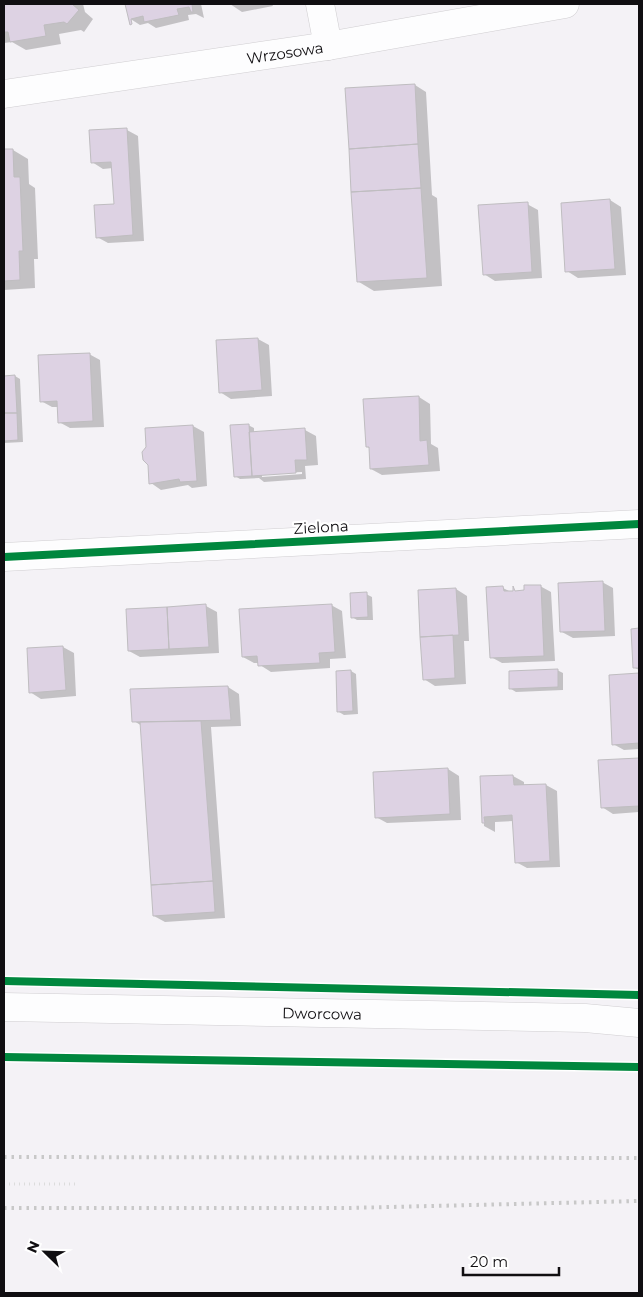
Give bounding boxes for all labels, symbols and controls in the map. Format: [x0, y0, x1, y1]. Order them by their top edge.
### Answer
street label: Wrzosowa [245, 37, 325, 67]
street label: Zielona [293, 516, 349, 538]
street label: Dworcowa [282, 1003, 362, 1023]
north arrow [20, 1227, 70, 1277]
text: N [23, 1238, 44, 1256]
scale bar [463, 1244, 559, 1276]
text: 20 m [470, 1252, 508, 1271]

